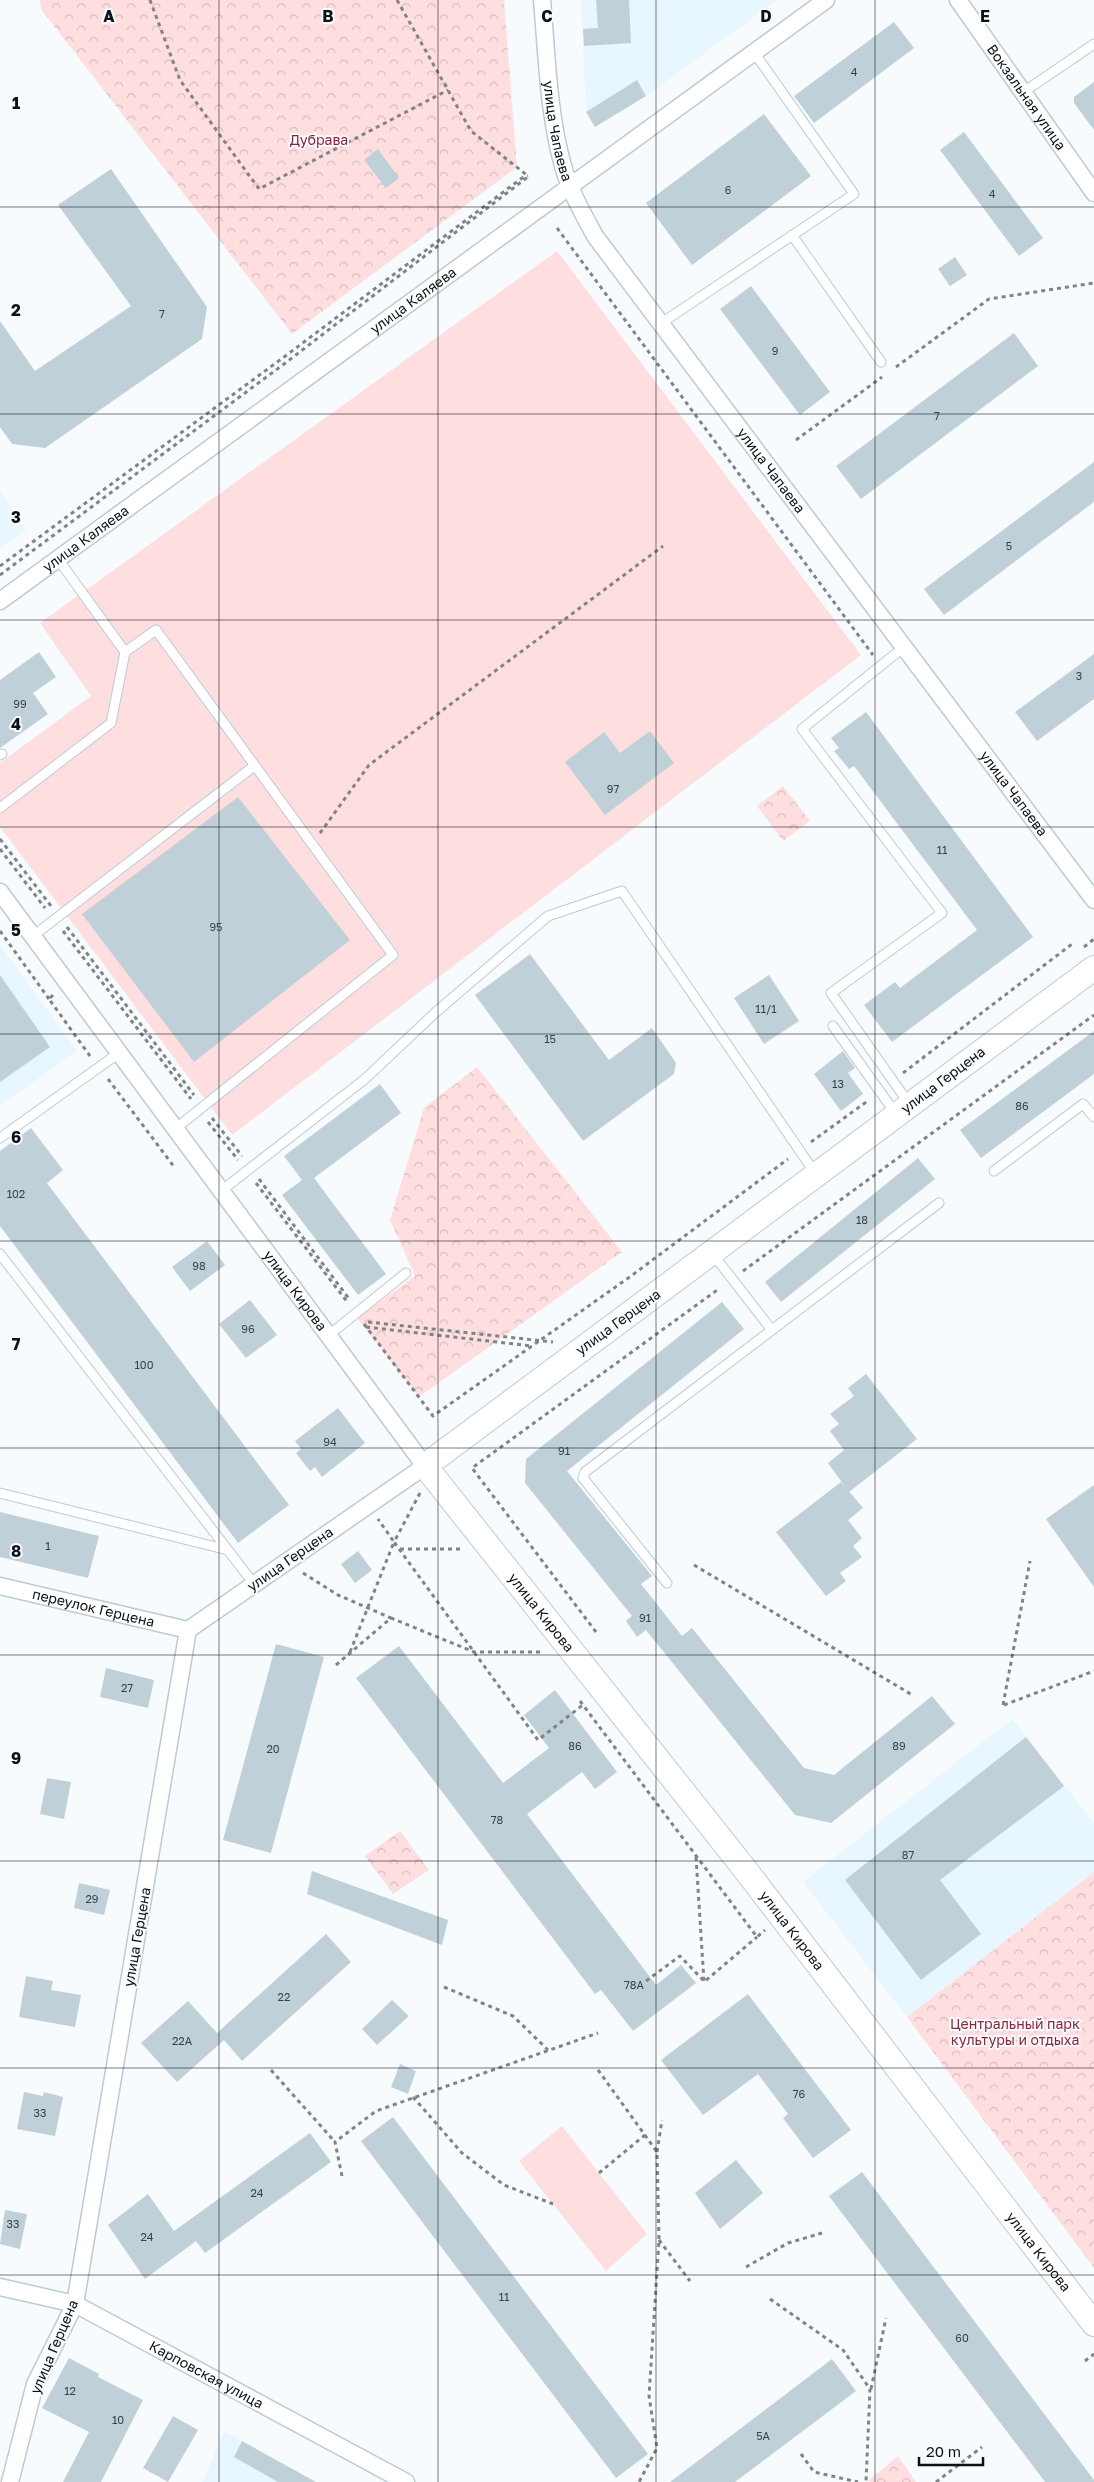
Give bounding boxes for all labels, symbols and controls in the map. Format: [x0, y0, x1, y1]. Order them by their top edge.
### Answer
text: A [103, 6, 115, 26]
text: B [322, 6, 334, 26]
text: C [541, 6, 553, 26]
text: D [760, 6, 772, 26]
text: E [980, 6, 990, 26]
street label: Вокзальная улица [984, 41, 1070, 153]
house number: 4 [851, 65, 858, 78]
street label: улица Чапаева [540, 80, 576, 183]
text: 1 [12, 93, 20, 113]
park label: Дубрава [290, 131, 348, 148]
house number: 6 [725, 183, 732, 196]
house number: 4 [989, 187, 996, 200]
street label: улица Каляева [367, 263, 459, 337]
text: 2 [11, 300, 21, 320]
house number: 7 [159, 307, 165, 320]
house number: 9 [772, 344, 778, 357]
house number: 7 [934, 409, 940, 422]
street label: улица Чапаева [734, 424, 809, 516]
street label: улица Каляева [39, 501, 132, 575]
text: 3 [11, 507, 21, 527]
house number: 5 [1006, 539, 1012, 552]
house number: 3 [1076, 669, 1082, 682]
house number: 99 [13, 697, 27, 710]
text: 4 [11, 714, 21, 734]
street label: улица Чапаева [977, 747, 1052, 839]
house number: 97 [607, 782, 619, 795]
house number: 11 [937, 843, 947, 856]
text: 5 [11, 920, 21, 940]
house number: 95 [209, 920, 223, 933]
house number: 11/1 [755, 1002, 777, 1015]
house number: 15 [544, 1032, 556, 1045]
street label: улица Герцена [897, 1042, 988, 1117]
house number: 13 [832, 1077, 844, 1090]
house number: 86 [1015, 1099, 1029, 1112]
text: 6 [11, 1127, 21, 1147]
house number: 102 [7, 1187, 25, 1200]
house number: 18 [856, 1213, 868, 1226]
street label: улица Кирова [260, 1247, 331, 1334]
house number: 98 [192, 1259, 206, 1272]
street label: улица Герцена [572, 1285, 663, 1358]
house number: 96 [241, 1322, 255, 1335]
text: 7 [12, 1334, 21, 1354]
house number: 100 [135, 1358, 154, 1371]
house number: 94 [323, 1435, 337, 1448]
house number: 91 [558, 1444, 570, 1457]
street label: улица Герцена [244, 1523, 336, 1594]
house number: 1 [45, 1539, 51, 1552]
text: 8 [11, 1541, 21, 1561]
street label: улица Кирова [505, 1569, 578, 1655]
street label: переулок Герцена [31, 1585, 156, 1630]
house number: 91 [639, 1611, 651, 1624]
house number: 27 [121, 1681, 133, 1694]
house number: 86 [568, 1739, 582, 1752]
house number: 89 [892, 1739, 906, 1752]
house number: 20 [266, 1742, 280, 1755]
text: 9 [11, 1748, 21, 1768]
house number: 78 [491, 1813, 504, 1826]
house number: 87 [902, 1848, 914, 1861]
street label: улица Герцена [119, 1886, 154, 1988]
street label: улица Кирова [756, 1887, 828, 1973]
house number: 29 [85, 1892, 99, 1905]
house number: 78А [624, 1978, 645, 1991]
house number: 22 [278, 1990, 290, 2003]
park label: Центральный парк культуры и отдыха [950, 2015, 1080, 2048]
house number: 22А [172, 2034, 193, 2047]
house number: 76 [793, 2087, 806, 2100]
house number: 33 [34, 2106, 46, 2119]
house number: 24 [250, 2186, 264, 2199]
street label: улица Кирова [1003, 2208, 1075, 2295]
house number: 33 [7, 2217, 19, 2230]
house number: 24 [140, 2230, 154, 2243]
house number: 11 [499, 2290, 509, 2303]
street label: улица Герцена [26, 2297, 81, 2397]
house number: 60 [955, 2331, 969, 2344]
street label: Карповская улица [147, 2337, 266, 2412]
house number: 12 [64, 2384, 76, 2397]
house number: 10 [112, 2413, 124, 2426]
house number: 5А [756, 2429, 771, 2442]
scale bar [919, 2434, 983, 2466]
text: 20 m [926, 2442, 961, 2460]

